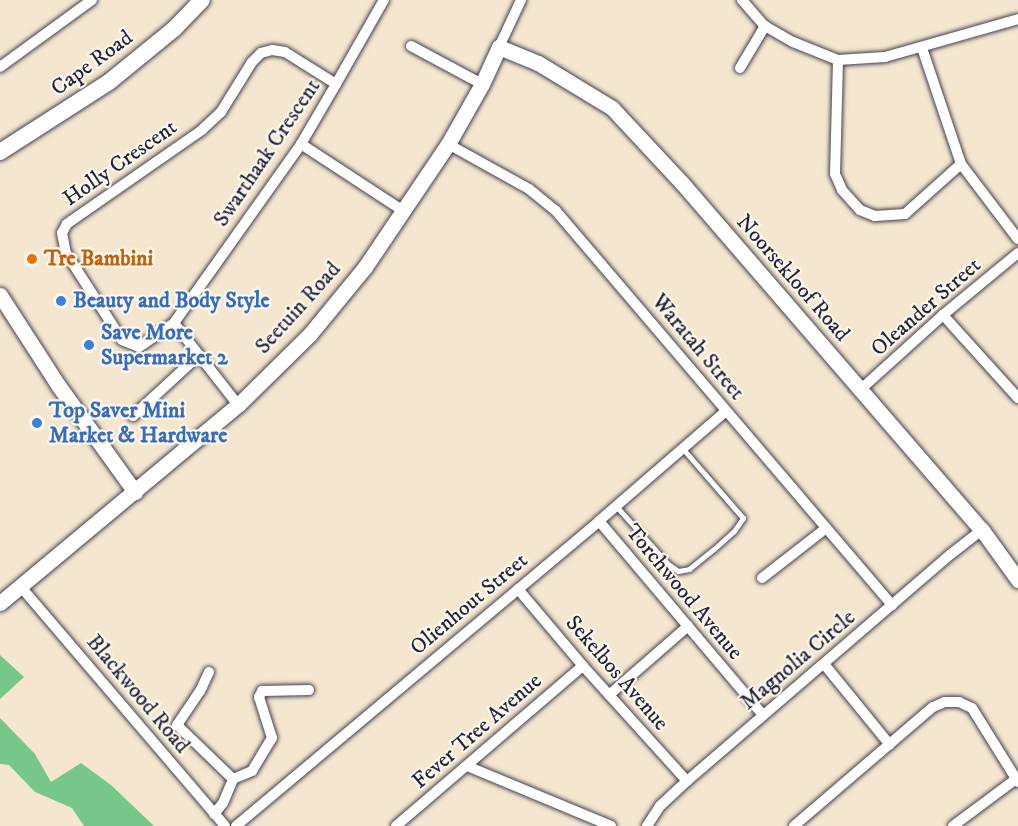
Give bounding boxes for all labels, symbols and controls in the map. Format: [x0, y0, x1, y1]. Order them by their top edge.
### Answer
street label: Cape Road [46, 25, 138, 101]
street label: Swarthaak Crescent [208, 74, 326, 232]
street label: Holly Crescent [58, 114, 182, 212]
street label: Noorsekloof Road [731, 209, 855, 347]
place label: Tre Bambini [44, 246, 153, 272]
marker: Tre Bambini [25, 252, 39, 266]
street label: Oleander Street [866, 252, 986, 362]
street label: Seetuin Road [250, 256, 346, 360]
place label: Beauty and Body Style [73, 288, 270, 314]
street label: Waratah Street [646, 289, 750, 405]
marker: Beauty and Body Style [54, 294, 68, 308]
place label: Save More Supermarket 2 [101, 319, 228, 370]
marker: Save More Supermarket 2 [82, 338, 96, 352]
place label: Top Saver Mini Market & Hardware [49, 397, 227, 448]
marker: Top Saver Mini Market & Hardware [30, 416, 44, 430]
street label: Torchwood Avenue [620, 519, 748, 665]
street label: Olienhout Street [405, 547, 533, 661]
street label: Magnolia Circle [735, 604, 861, 716]
street label: Sekelbos Avenue [560, 610, 674, 736]
street label: Blackwood Road [81, 629, 195, 759]
street label: Fever Tree Avenue [407, 668, 547, 794]

